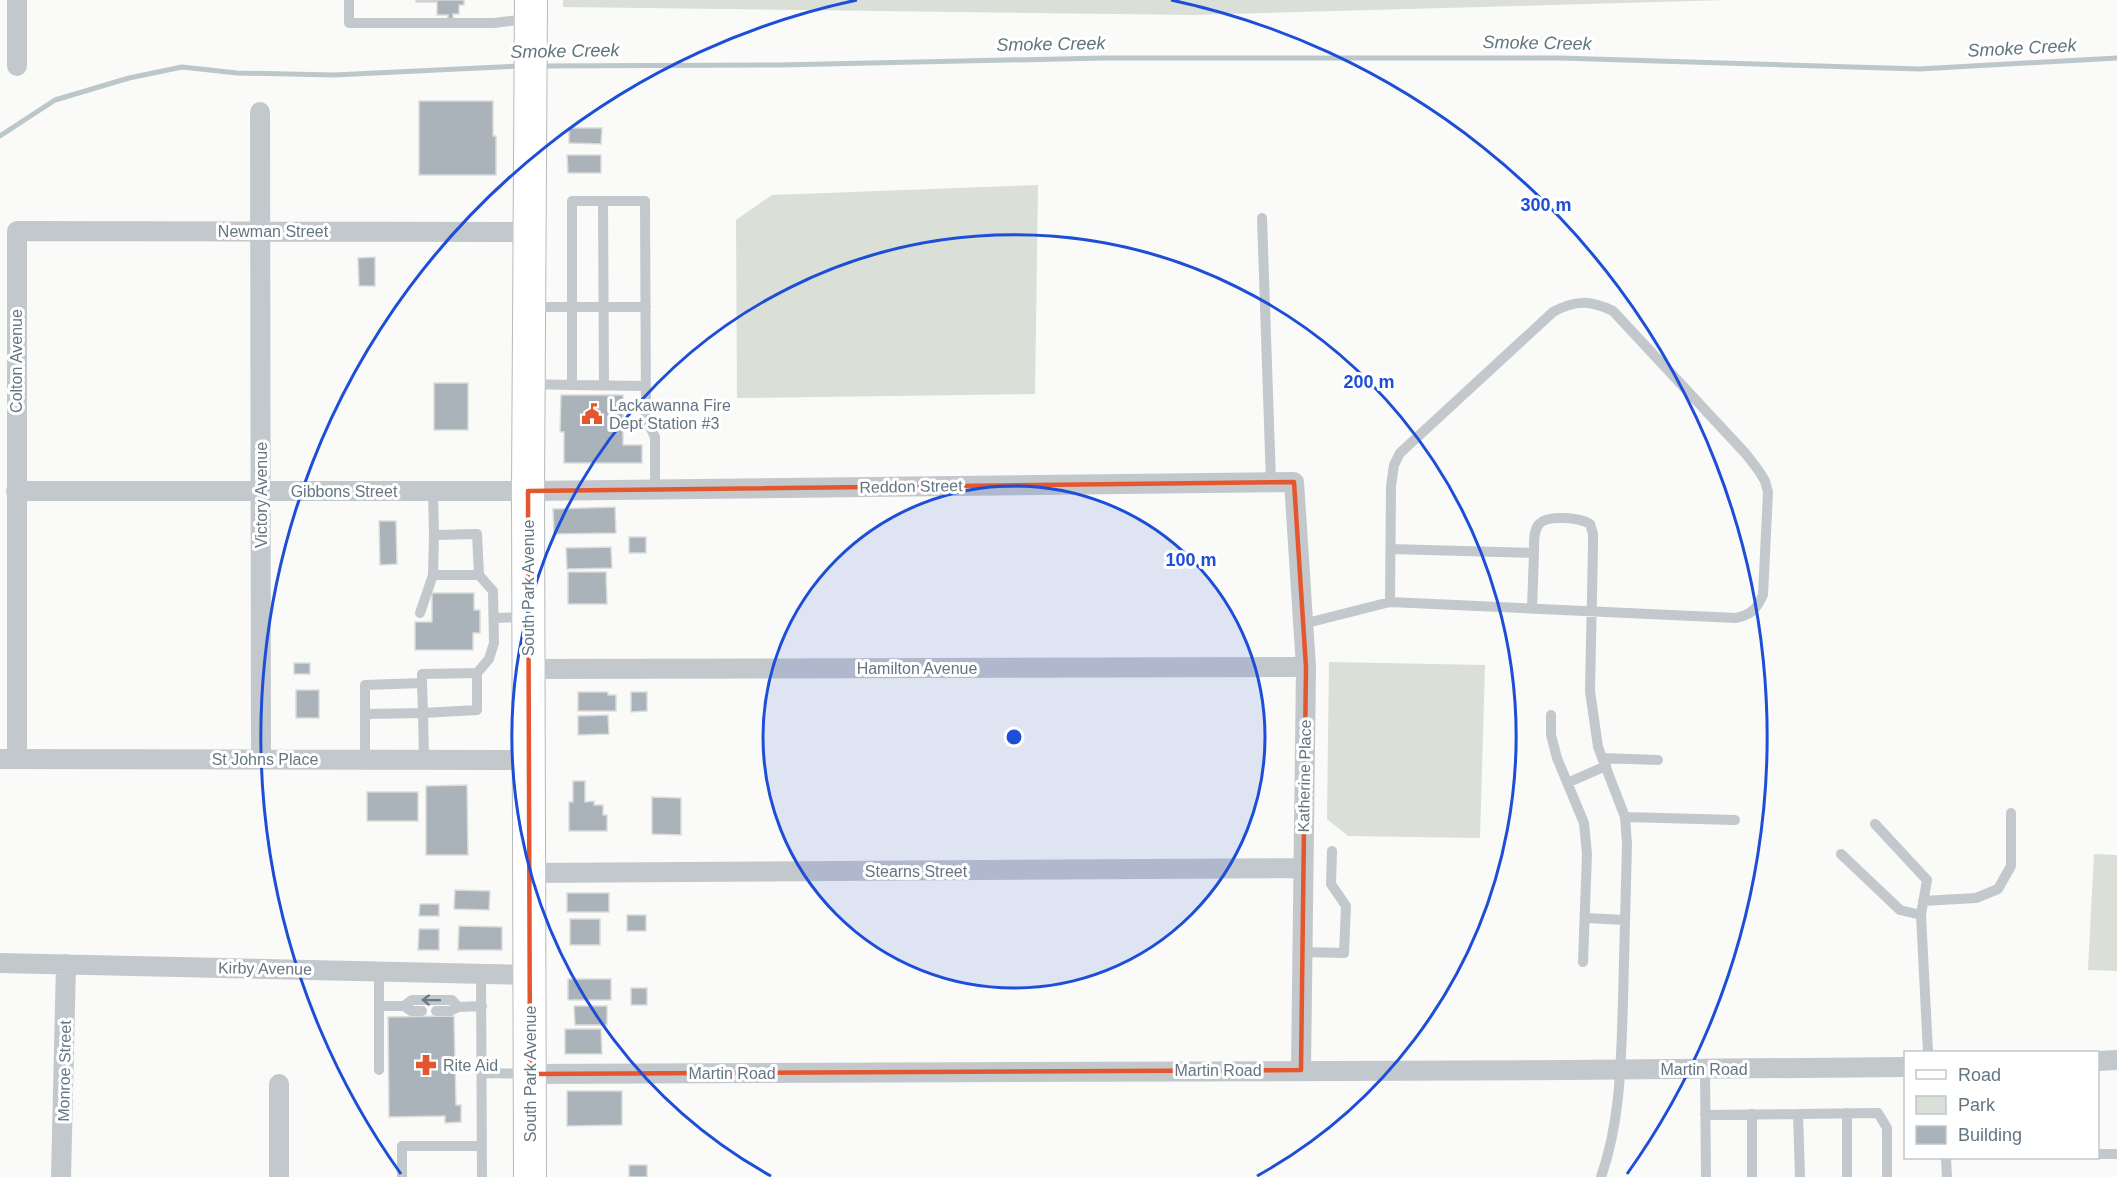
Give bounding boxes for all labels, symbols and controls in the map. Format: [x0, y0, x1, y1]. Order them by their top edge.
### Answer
water label: Smoke Creek [1482, 32, 1593, 54]
water label: Smoke Creek [996, 33, 1107, 55]
water label: Smoke Creek [1967, 35, 2078, 61]
water label: Smoke Creek [510, 40, 621, 62]
text: 300 m [1520, 195, 1572, 215]
street label: Newman Street [218, 223, 329, 240]
street label: Colton Avenue [8, 309, 25, 413]
text: 200 m [1343, 372, 1395, 392]
place label: Lackawanna Fire Dept Station #3 [609, 397, 731, 432]
public building icon: Lackawanna Fire Dept Station #3 [580, 402, 604, 426]
street label: Victory Avenue [253, 442, 270, 548]
street label: Reddon Street [859, 477, 963, 496]
street label: Gibbons Street [291, 483, 398, 500]
street label: South Park Avenue [520, 520, 537, 656]
text: 100 m [1165, 550, 1217, 570]
street label: Hamilton Avenue [857, 660, 977, 677]
street label: Katherine Place [1295, 719, 1314, 833]
centre of rings [1004, 727, 1024, 747]
street label: St Johns Place [212, 751, 318, 768]
street label: Stearns Street [865, 863, 968, 880]
street label: Kirby Avenue [218, 959, 312, 978]
one-way arrow [422, 994, 442, 1006]
street label: South Park Avenue [522, 1006, 539, 1142]
street label: Monroe Street [55, 1020, 74, 1122]
legend [1904, 1051, 2099, 1159]
pharmacy icon: Rite Aid [414, 1053, 438, 1077]
place label: Rite Aid [443, 1057, 498, 1074]
street label: Martin Road [1660, 1061, 1748, 1078]
street label: Martin Road [1174, 1062, 1262, 1079]
street label: Martin Road [688, 1065, 776, 1082]
text: Road [1958, 1065, 2001, 1085]
text: Park [1958, 1095, 1996, 1115]
text: Building [1958, 1125, 2022, 1145]

